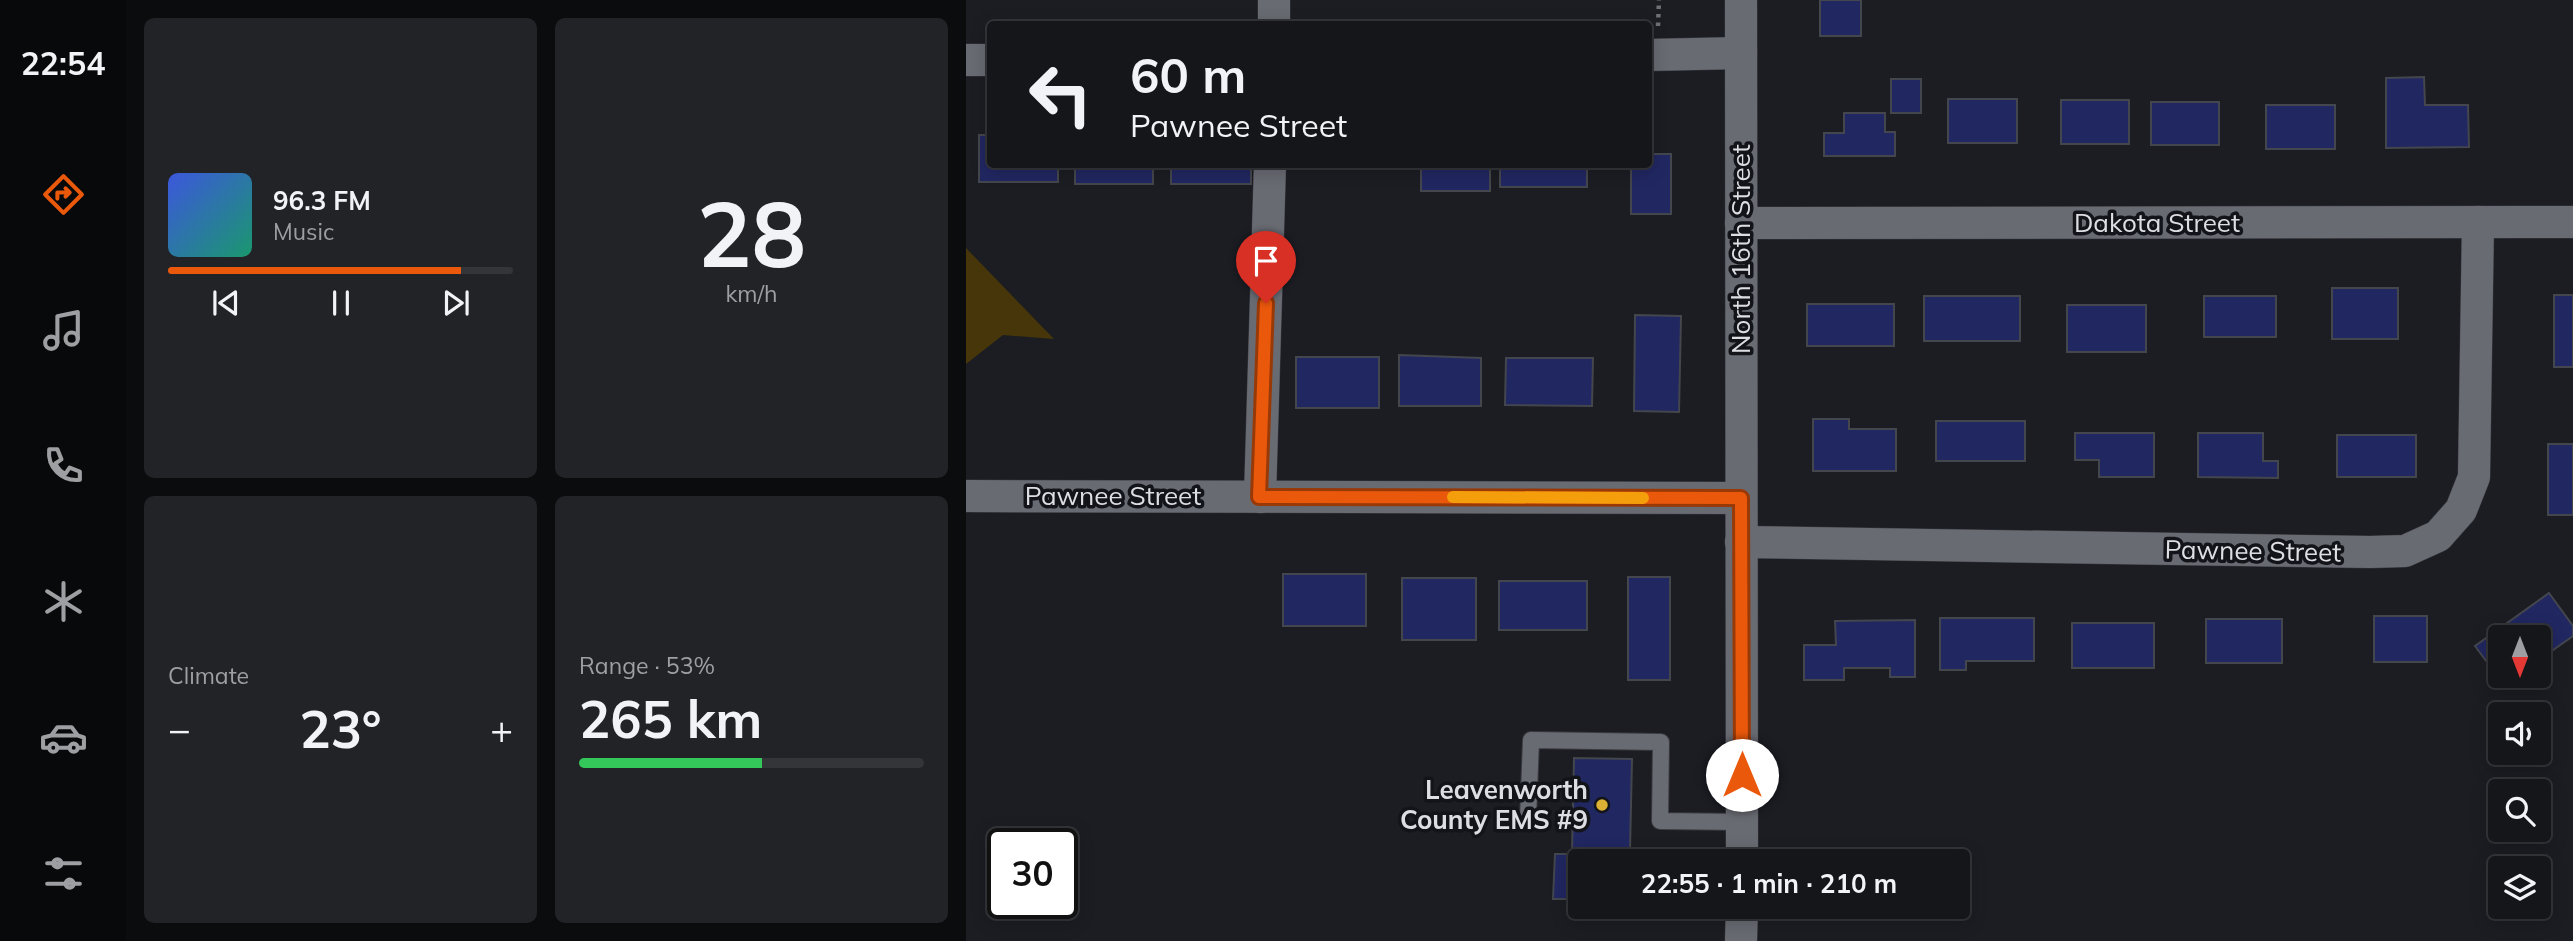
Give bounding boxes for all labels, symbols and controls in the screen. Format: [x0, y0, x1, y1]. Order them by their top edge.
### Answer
text: 22:54 [21, 43, 105, 83]
text: 60 m [1130, 44, 1246, 105]
icon: left [1015, 49, 1106, 140]
text: Pawnee Street [1130, 105, 1347, 145]
street label: North 16th Street [1724, 144, 1757, 354]
icon: directions [39, 170, 88, 219]
text: 28 [697, 176, 806, 290]
text: 96.3 FM [273, 184, 371, 217]
street label: Dakota Street [2074, 206, 2240, 239]
text: Music [273, 217, 334, 246]
pin [1236, 231, 1296, 303]
icon: arrive [1247, 242, 1285, 280]
text: km/h [725, 279, 778, 308]
icon: previous [207, 284, 245, 322]
icon: pause [322, 284, 360, 322]
icon: next [437, 284, 475, 322]
icon: music [39, 306, 88, 355]
icon: phone [39, 441, 88, 490]
street label: Pawnee Street [1025, 479, 1201, 512]
street label: Pawnee Street [2164, 532, 2342, 569]
icon: climate [39, 577, 88, 626]
north arrow [2488, 625, 2552, 688]
map controls [2488, 625, 2551, 919]
text: Range · 53% [579, 651, 715, 680]
text: Climate [168, 661, 249, 690]
text: 265 km [579, 686, 762, 751]
text: 23° [299, 696, 382, 761]
button: sound [2488, 702, 2551, 765]
text: − [168, 705, 191, 753]
text: + [490, 705, 513, 753]
icon: car [39, 713, 88, 762]
position arrow [1705, 738, 1779, 812]
place label: Leavenworth County EMS #9 [1400, 773, 1588, 836]
button: search [2488, 779, 2551, 842]
marker: Leavenworth County EMS #9 [1594, 797, 1610, 813]
speed limit sign: 30 [987, 828, 1078, 919]
icon: filters [39, 849, 88, 898]
button: layers [2488, 856, 2551, 919]
text: 22:55 · 1 min · 210 m [1641, 867, 1897, 900]

